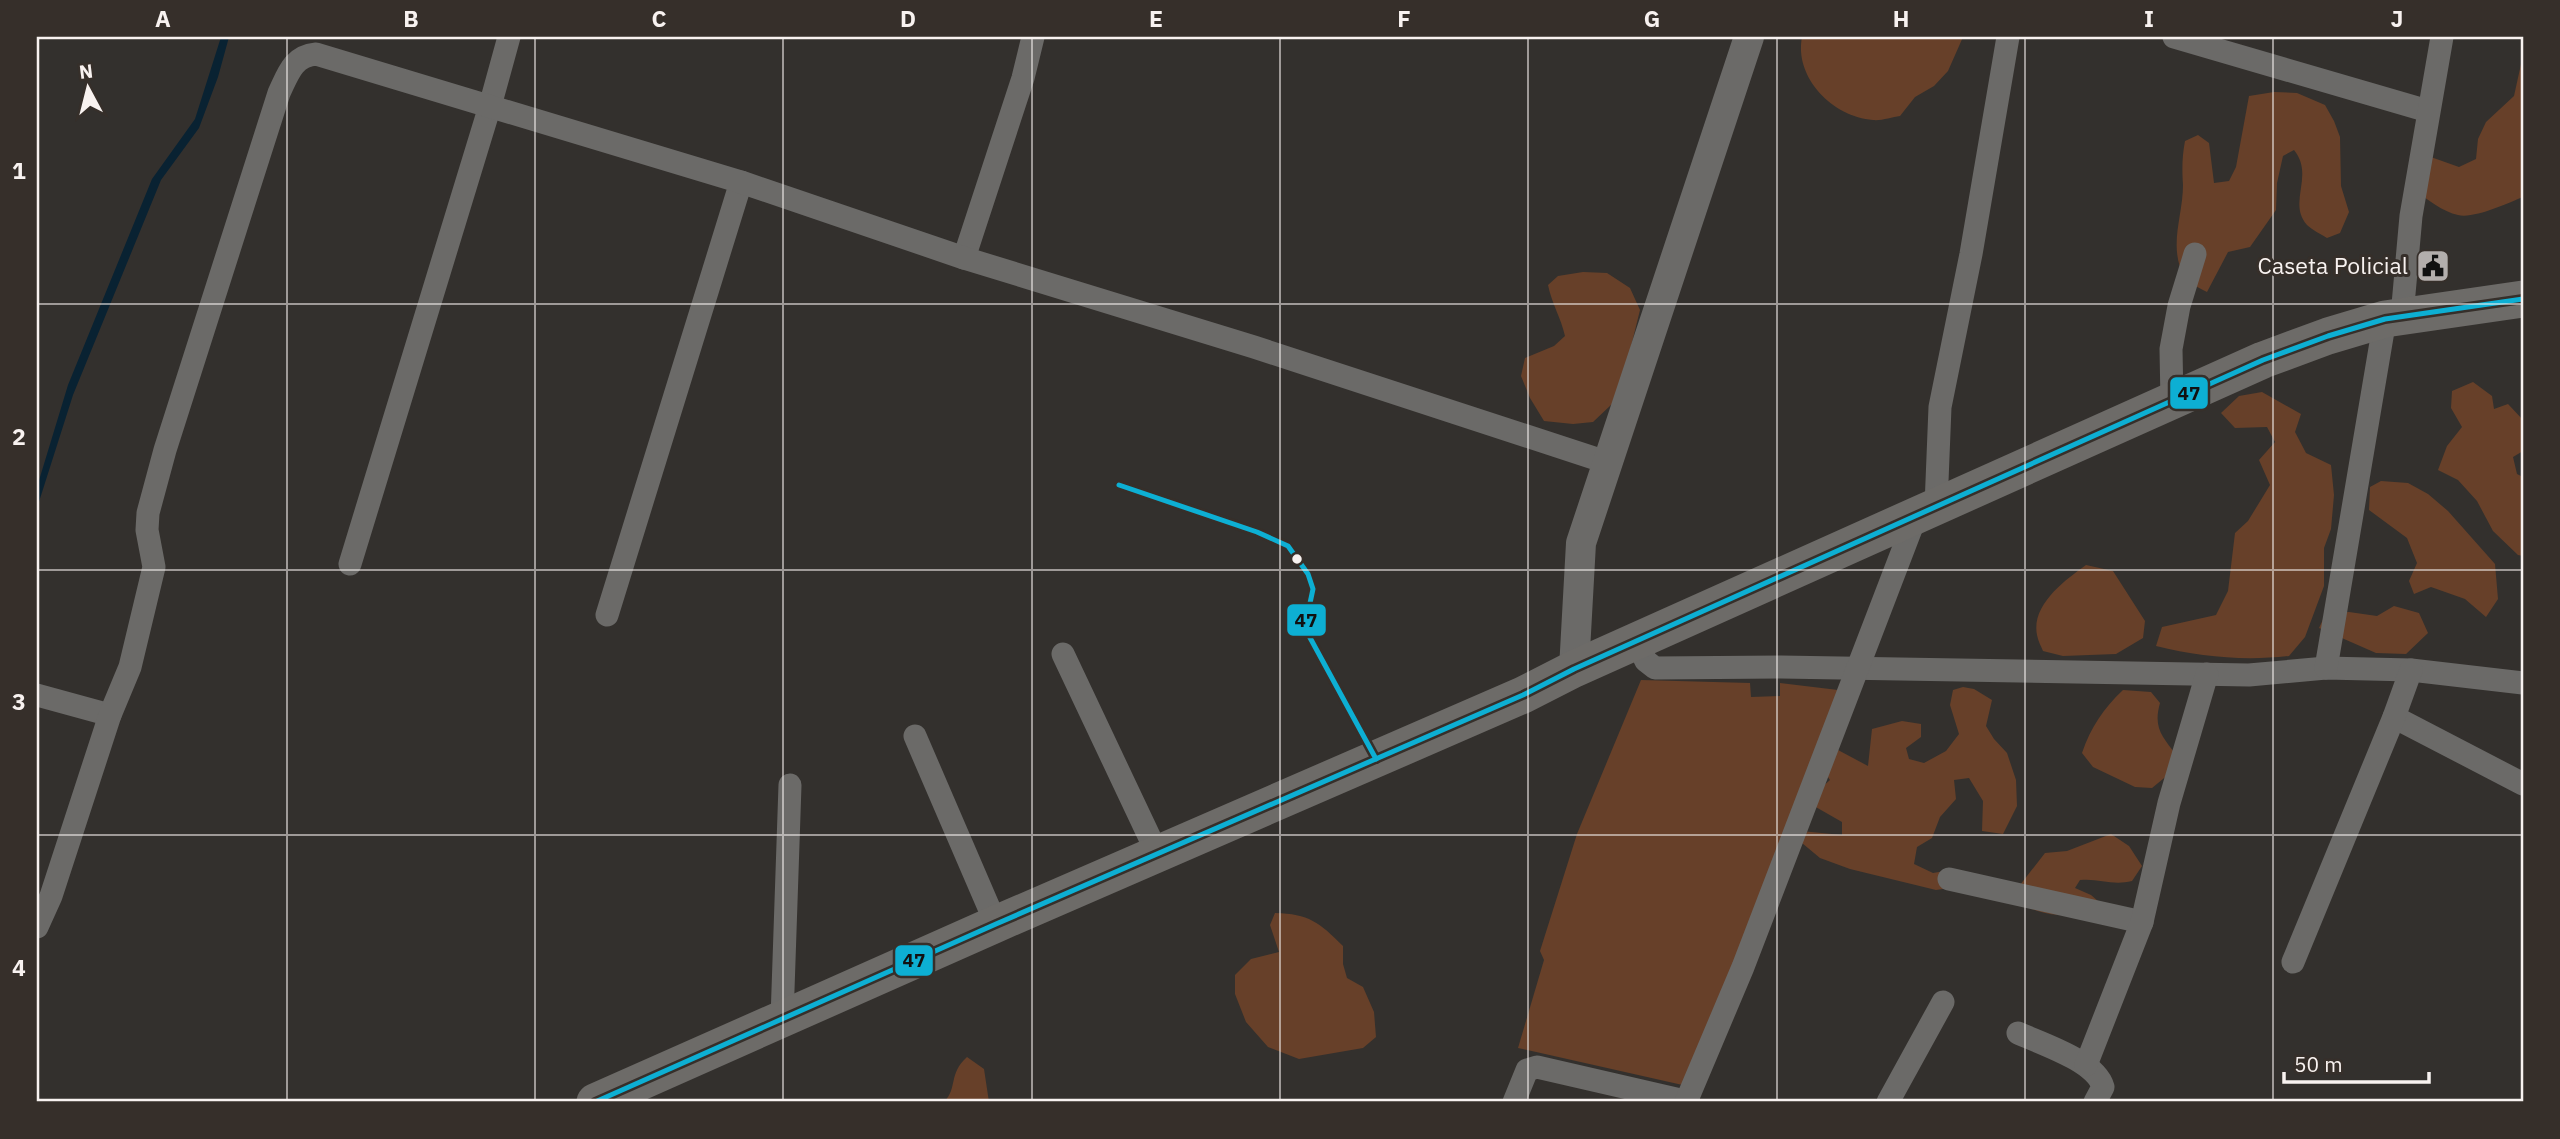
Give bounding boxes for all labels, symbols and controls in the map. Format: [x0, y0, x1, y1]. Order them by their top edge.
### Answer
text: A [155, 3, 171, 33]
text: B [403, 3, 419, 33]
text: C [652, 3, 667, 33]
text: D [900, 3, 916, 33]
text: E [1149, 3, 1163, 33]
text: F [1397, 3, 1411, 33]
text: G [1644, 3, 1660, 33]
text: H [1893, 3, 1909, 33]
text: I [2144, 3, 2154, 33]
text: J [2391, 3, 2403, 33]
north arrow [52, 52, 122, 122]
text: N [78, 58, 94, 84]
text: 1 [12, 155, 26, 185]
public building icon: Caseta Policial [2414, 247, 2452, 285]
place label: Caseta Policial [2258, 250, 2408, 280]
line badge: 47 [2169, 376, 2209, 410]
text: 47 [2178, 381, 2200, 405]
text: 2 [12, 421, 26, 451]
unlabelled marker [1290, 552, 1304, 566]
line badge: 47 [1286, 603, 1327, 637]
text: 47 [1295, 608, 1317, 632]
text: 3 [12, 686, 26, 716]
line badge: 47 [894, 944, 934, 977]
text: 47 [903, 948, 925, 972]
text: 4 [12, 952, 26, 982]
scale bar [2284, 1041, 2429, 1085]
text: 50 m [2294, 1050, 2343, 1078]

